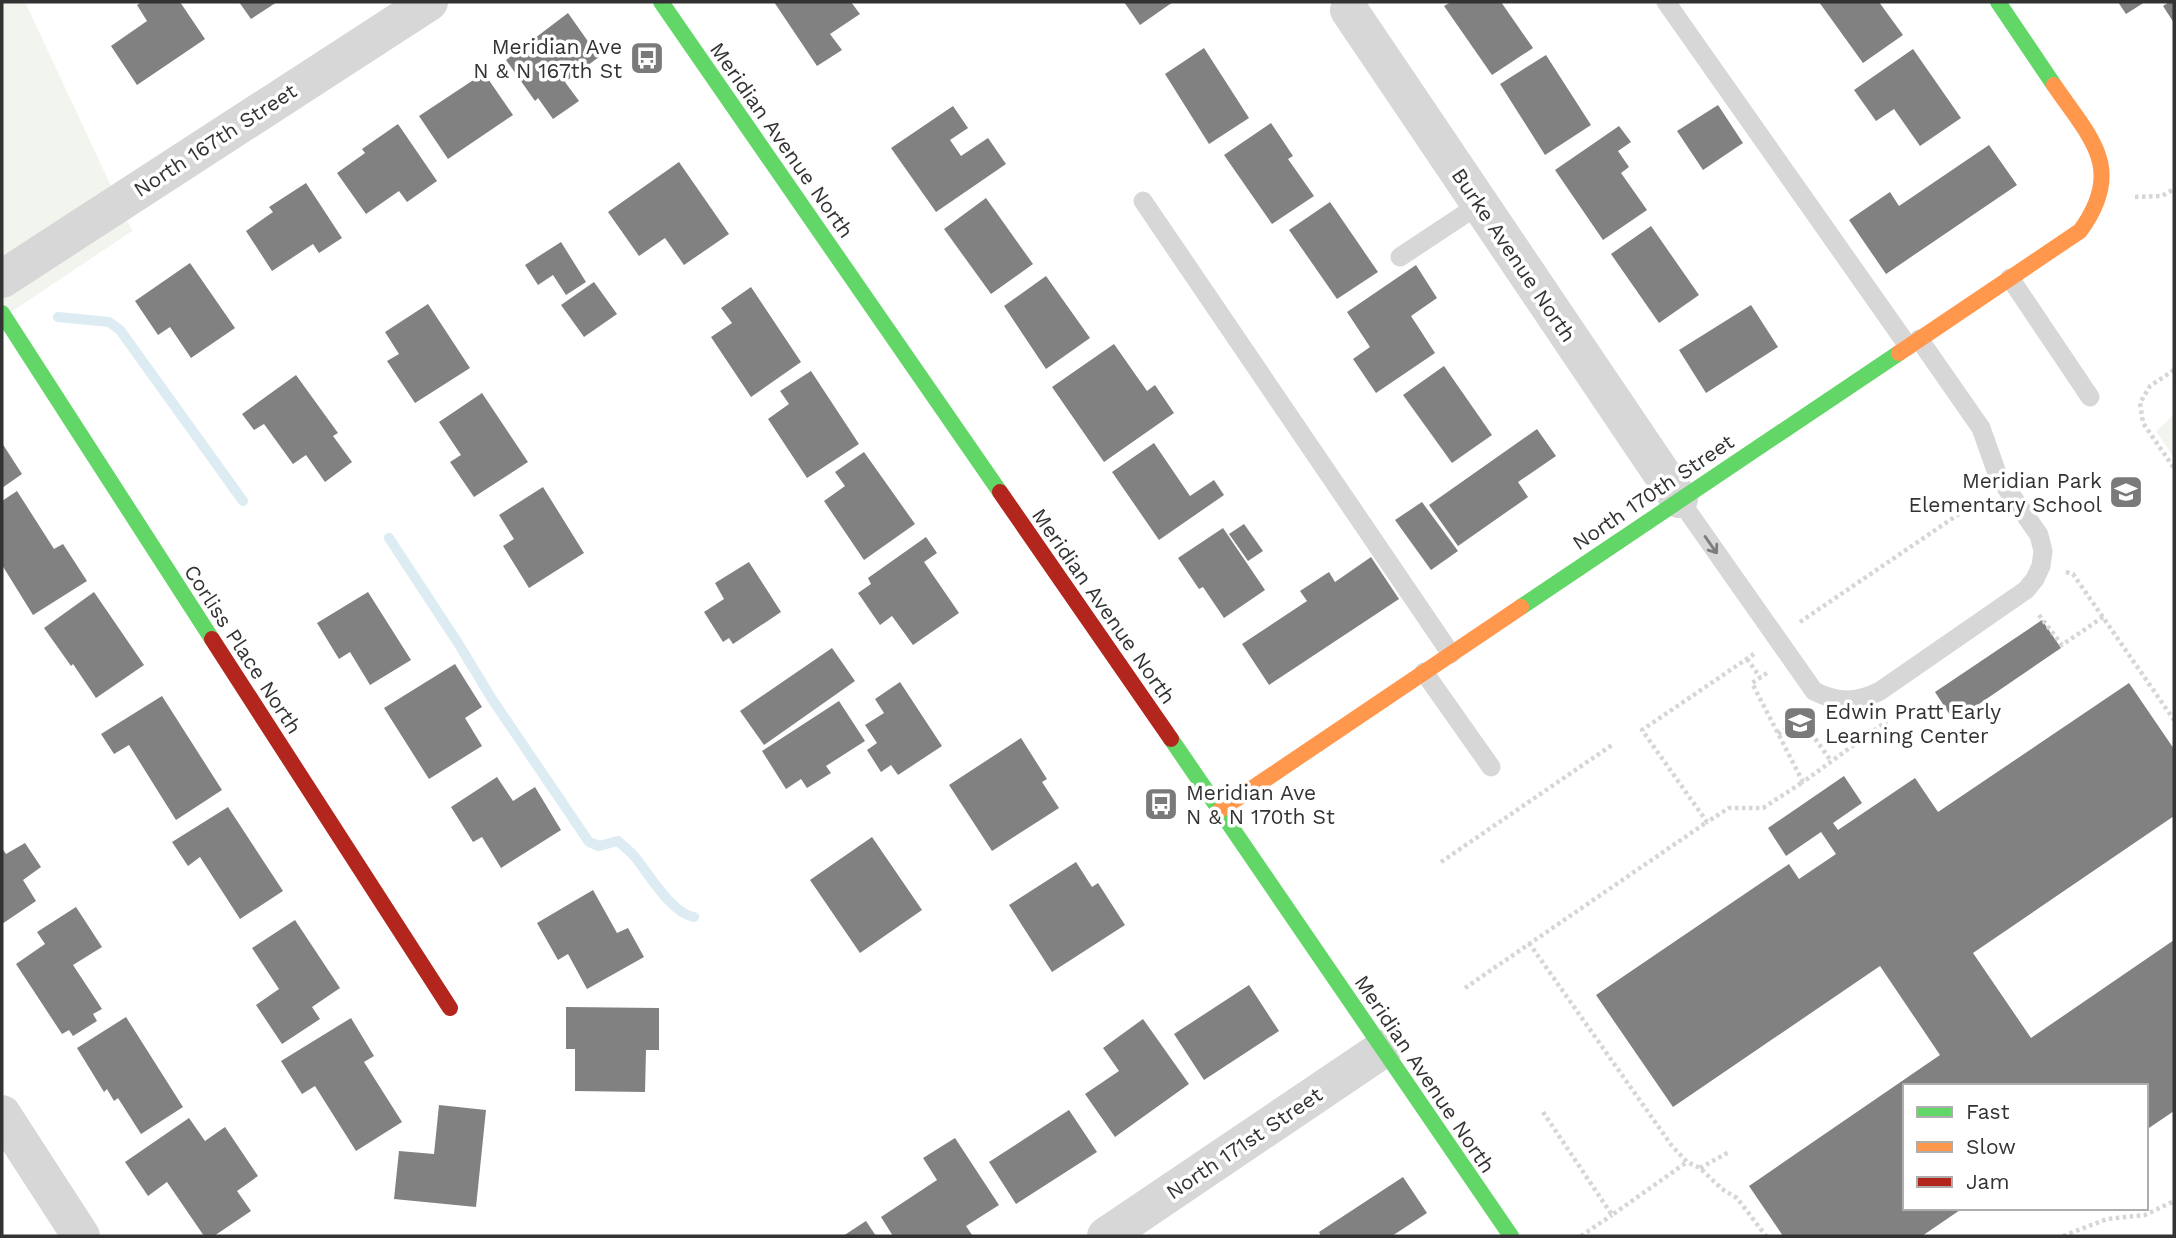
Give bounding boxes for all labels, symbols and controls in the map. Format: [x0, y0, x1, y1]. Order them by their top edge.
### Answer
place label: Meridian Ave N & N 167th St [473, 34, 622, 83]
street label: Meridian Avenue North [705, 37, 859, 243]
bus stop icon: Meridian Ave N & N 167th St [628, 39, 666, 77]
street label: North 167th Street [129, 78, 301, 202]
street label: Burke Avenue North [1447, 163, 1581, 347]
street label: North 170th Street [1568, 429, 1739, 555]
place label: Meridian Park Elementary School [1909, 468, 2103, 517]
school or university icon: Meridian Park Elementary School [2107, 473, 2145, 511]
street label: Meridian Avenue North [1027, 503, 1181, 709]
one-way arrow [1703, 535, 1718, 554]
street label: Corliss Place North [179, 560, 307, 738]
place label: Edwin Pratt Early Learning Center [1825, 699, 2001, 748]
school or university icon: Edwin Pratt Early Learning Center [1781, 704, 1819, 742]
place label: Meridian Ave N & N 170th St [1186, 780, 1335, 829]
bus stop icon: Meridian Ave N & N 170th St [1142, 785, 1180, 823]
street label: Meridian Avenue North [1349, 970, 1501, 1178]
street label: North 171st Street [1161, 1081, 1327, 1204]
legend [1903, 1084, 2148, 1210]
text: Fast [1966, 1099, 2010, 1124]
text: Slow [1966, 1134, 2016, 1159]
text: Jam [1966, 1169, 2009, 1194]

